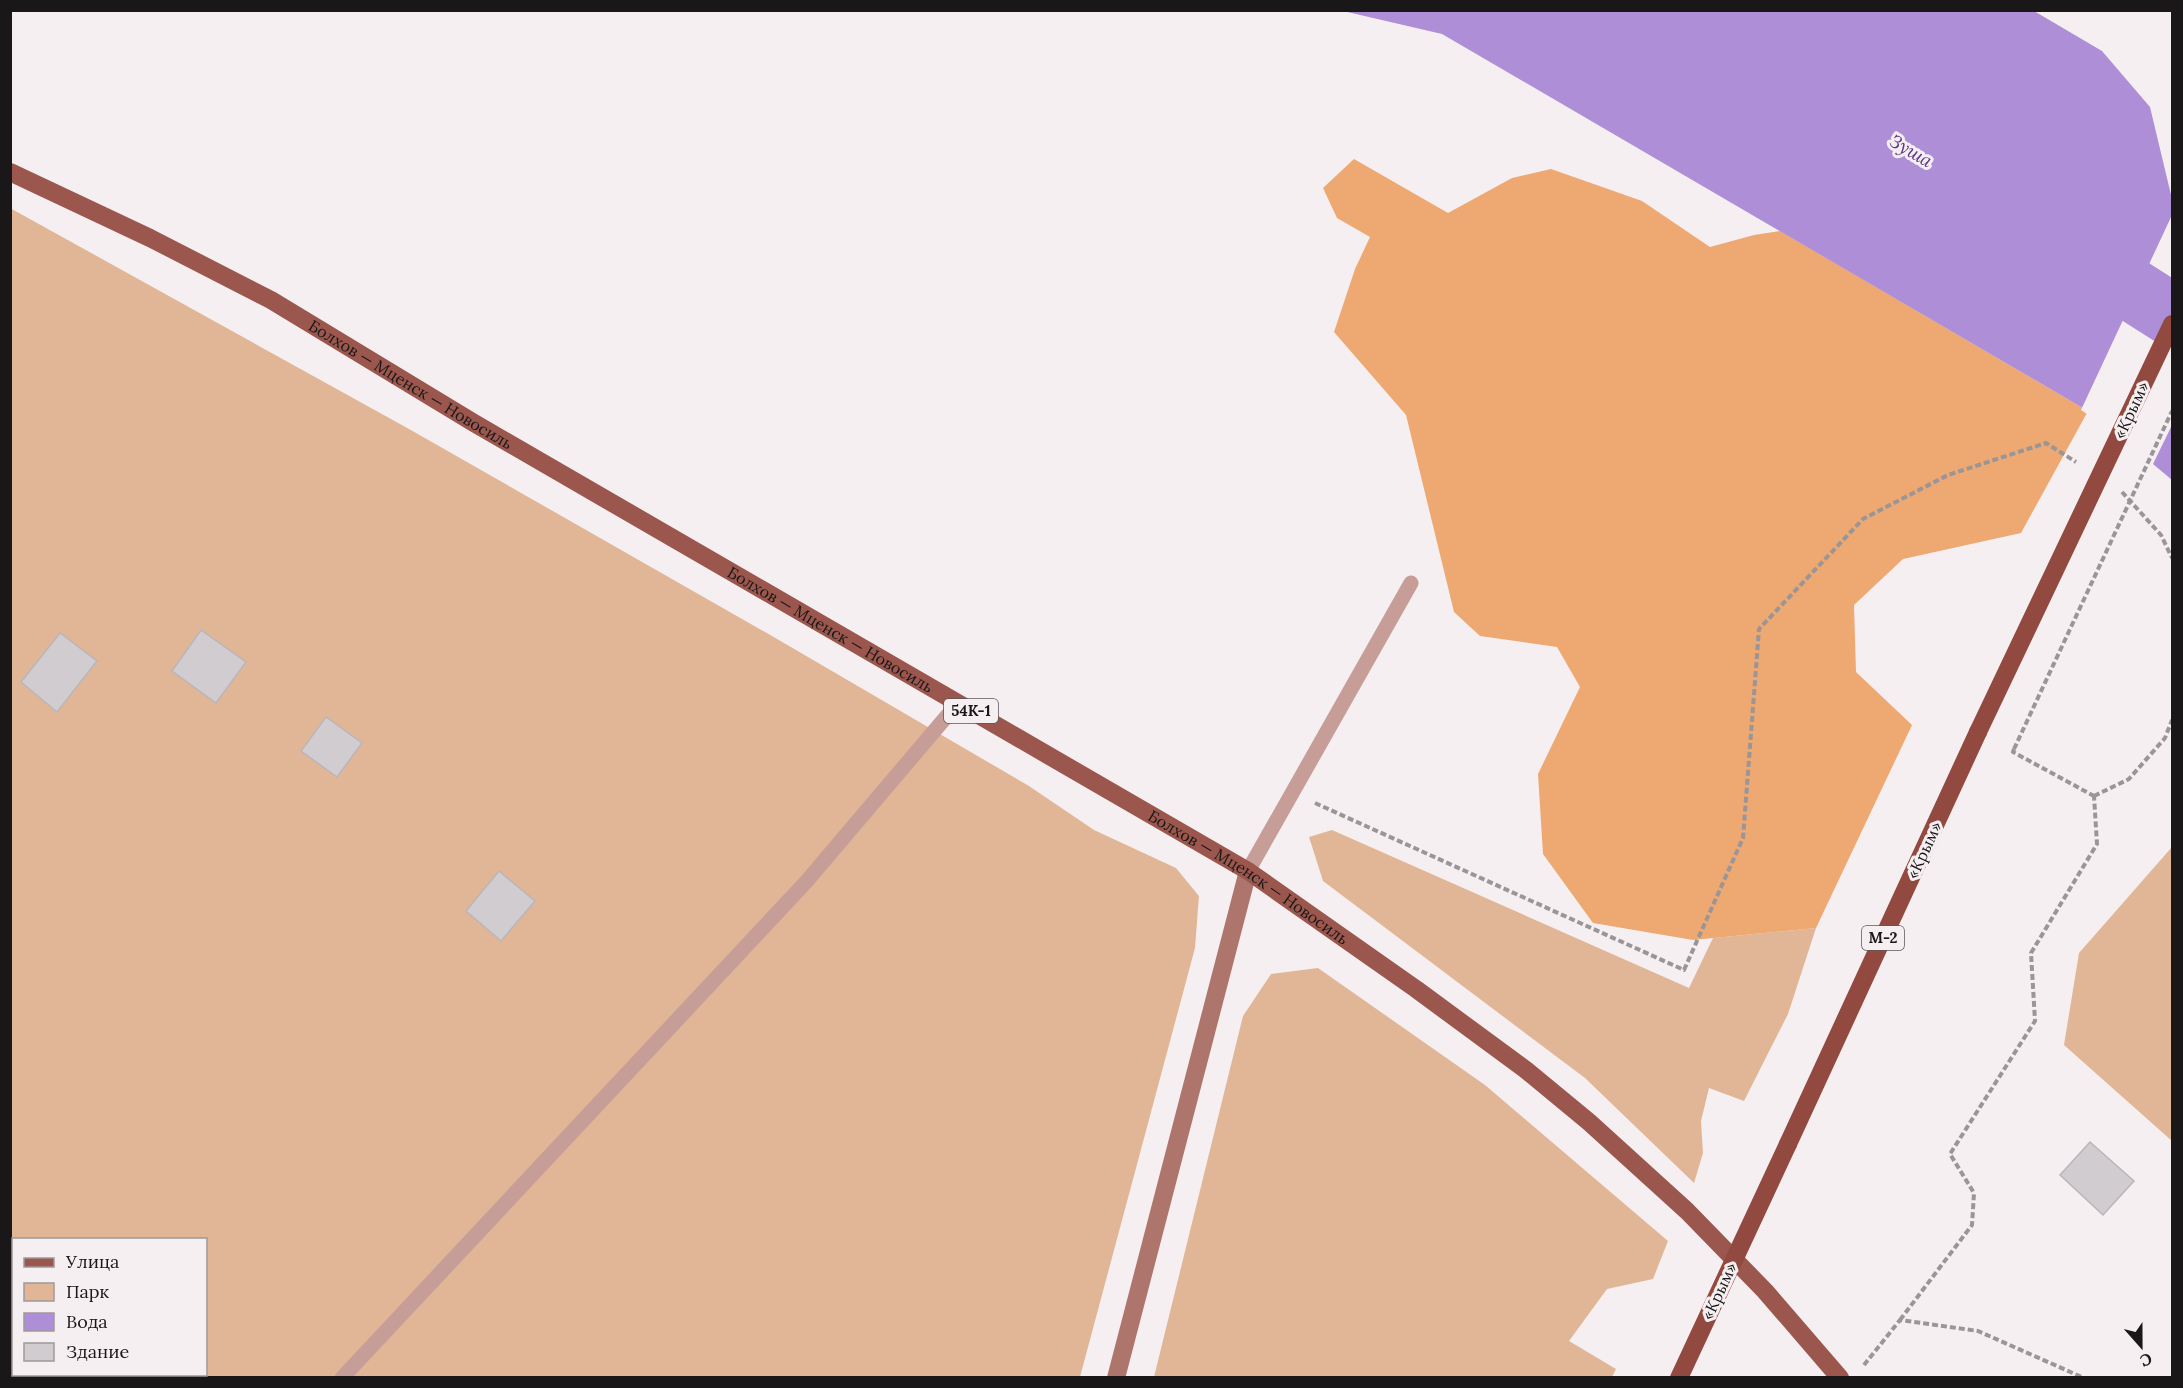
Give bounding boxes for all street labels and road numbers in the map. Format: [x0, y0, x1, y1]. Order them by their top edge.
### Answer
street label: Болхов — Мценск — Новосиль [305, 315, 516, 453]
street label: «Крым» [2109, 378, 2153, 442]
street label: Болхов — Мценск — Новосиль [724, 562, 937, 697]
road number: 54К-1 [944, 699, 998, 723]
street label: Болхов — Мценск — Новосиль [1145, 805, 1353, 949]
street label: «Крым» [1902, 818, 1946, 882]
road number: М-2 [1862, 926, 1904, 950]
street label: «Крым» [1697, 1259, 1741, 1323]

